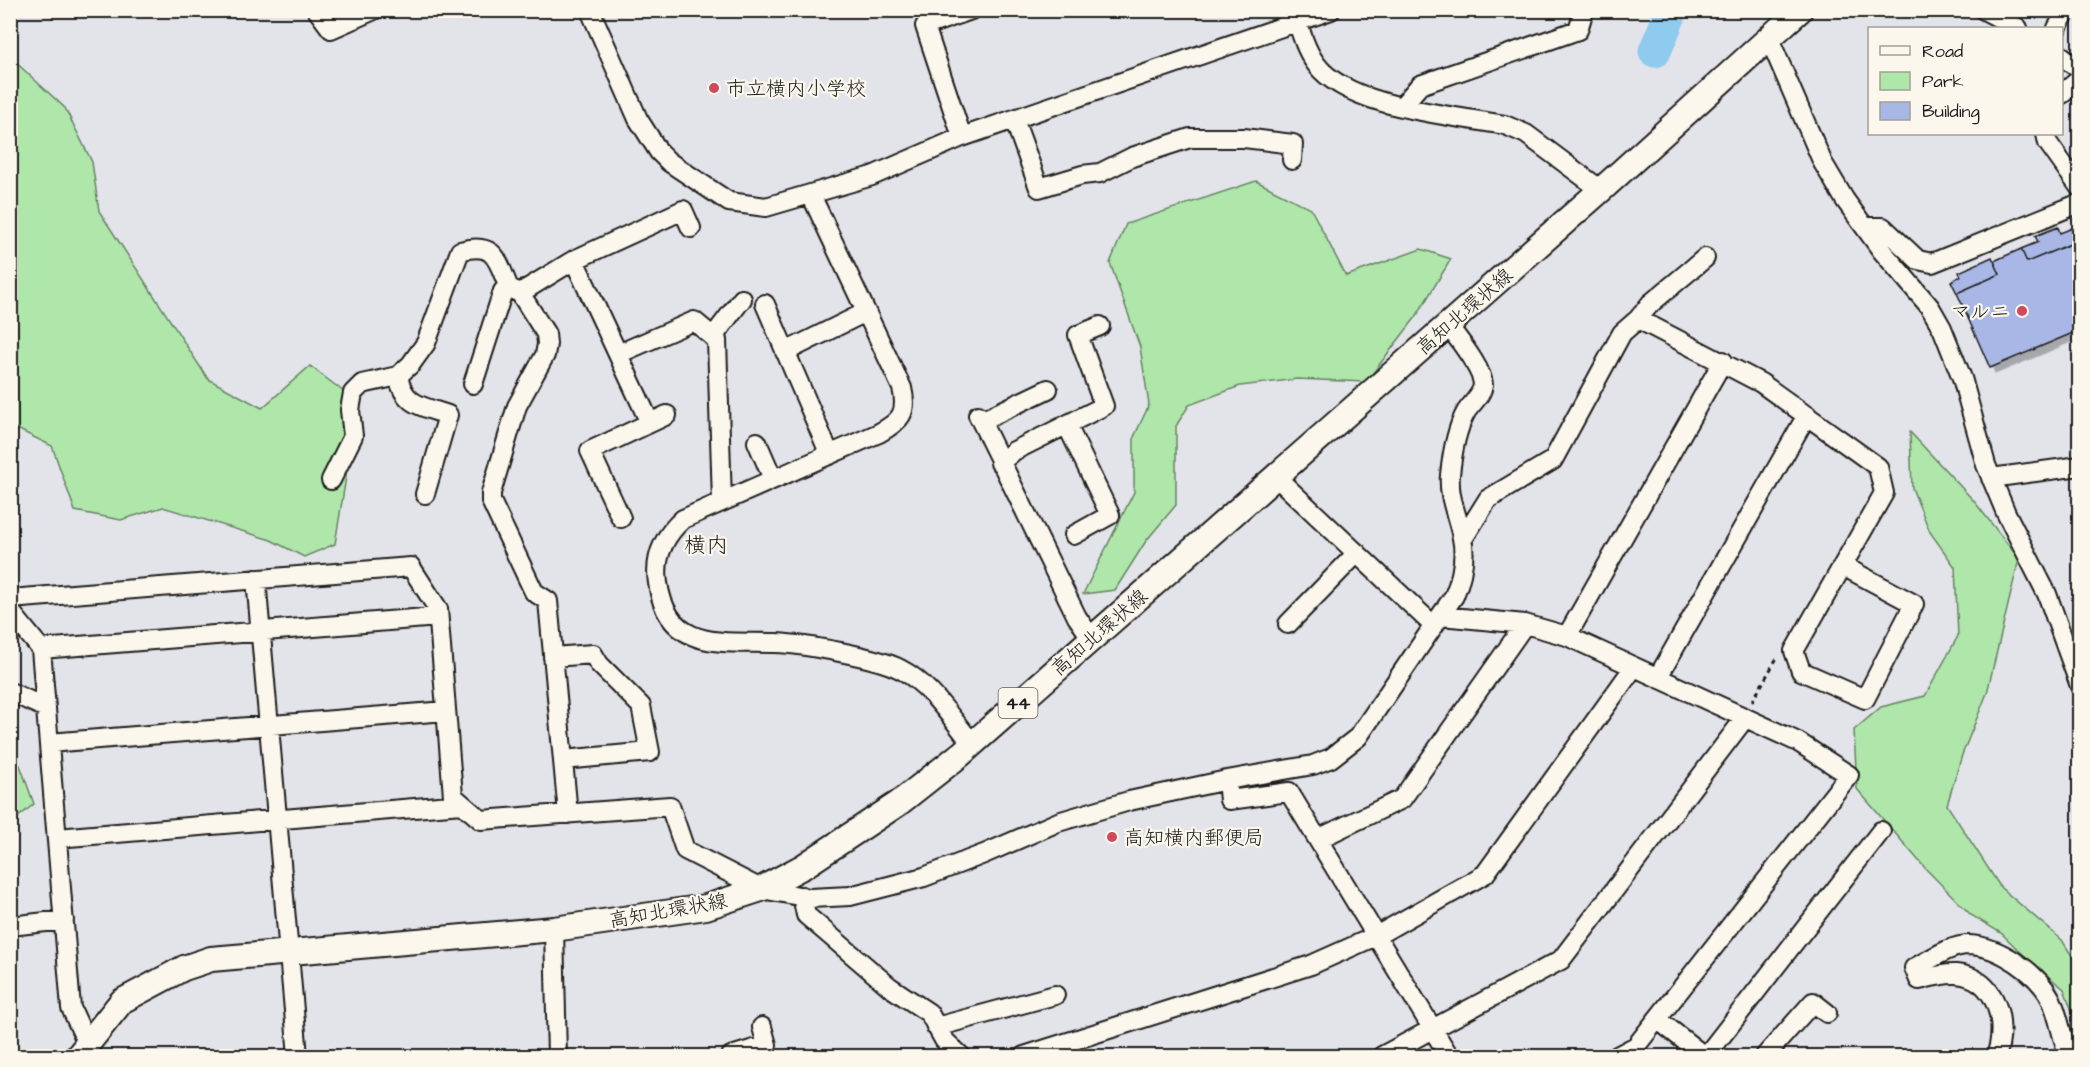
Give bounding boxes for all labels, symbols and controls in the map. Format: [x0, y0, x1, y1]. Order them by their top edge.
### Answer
legend [1868, 27, 2063, 135]
text: Road [1922, 39, 1963, 64]
text: Park [1922, 69, 1964, 94]
place label: 市立横内小学校 [726, 75, 866, 103]
marker: 市立横内小学校 [707, 81, 721, 95]
text: Building [1922, 99, 1980, 125]
street label: 高知北環状線 [1410, 262, 1519, 362]
place label: マルニ [1950, 298, 2010, 326]
marker: マルニ [2015, 304, 2029, 318]
district label: 横内 [684, 530, 728, 561]
street label: 高知北環状線 [1045, 583, 1154, 683]
road number: 44 [998, 688, 1038, 718]
place label: 高知横内郵便局 [1124, 824, 1264, 852]
marker: 高知横内郵便局 [1105, 830, 1119, 844]
street label: 高知北環状線 [607, 887, 730, 935]

